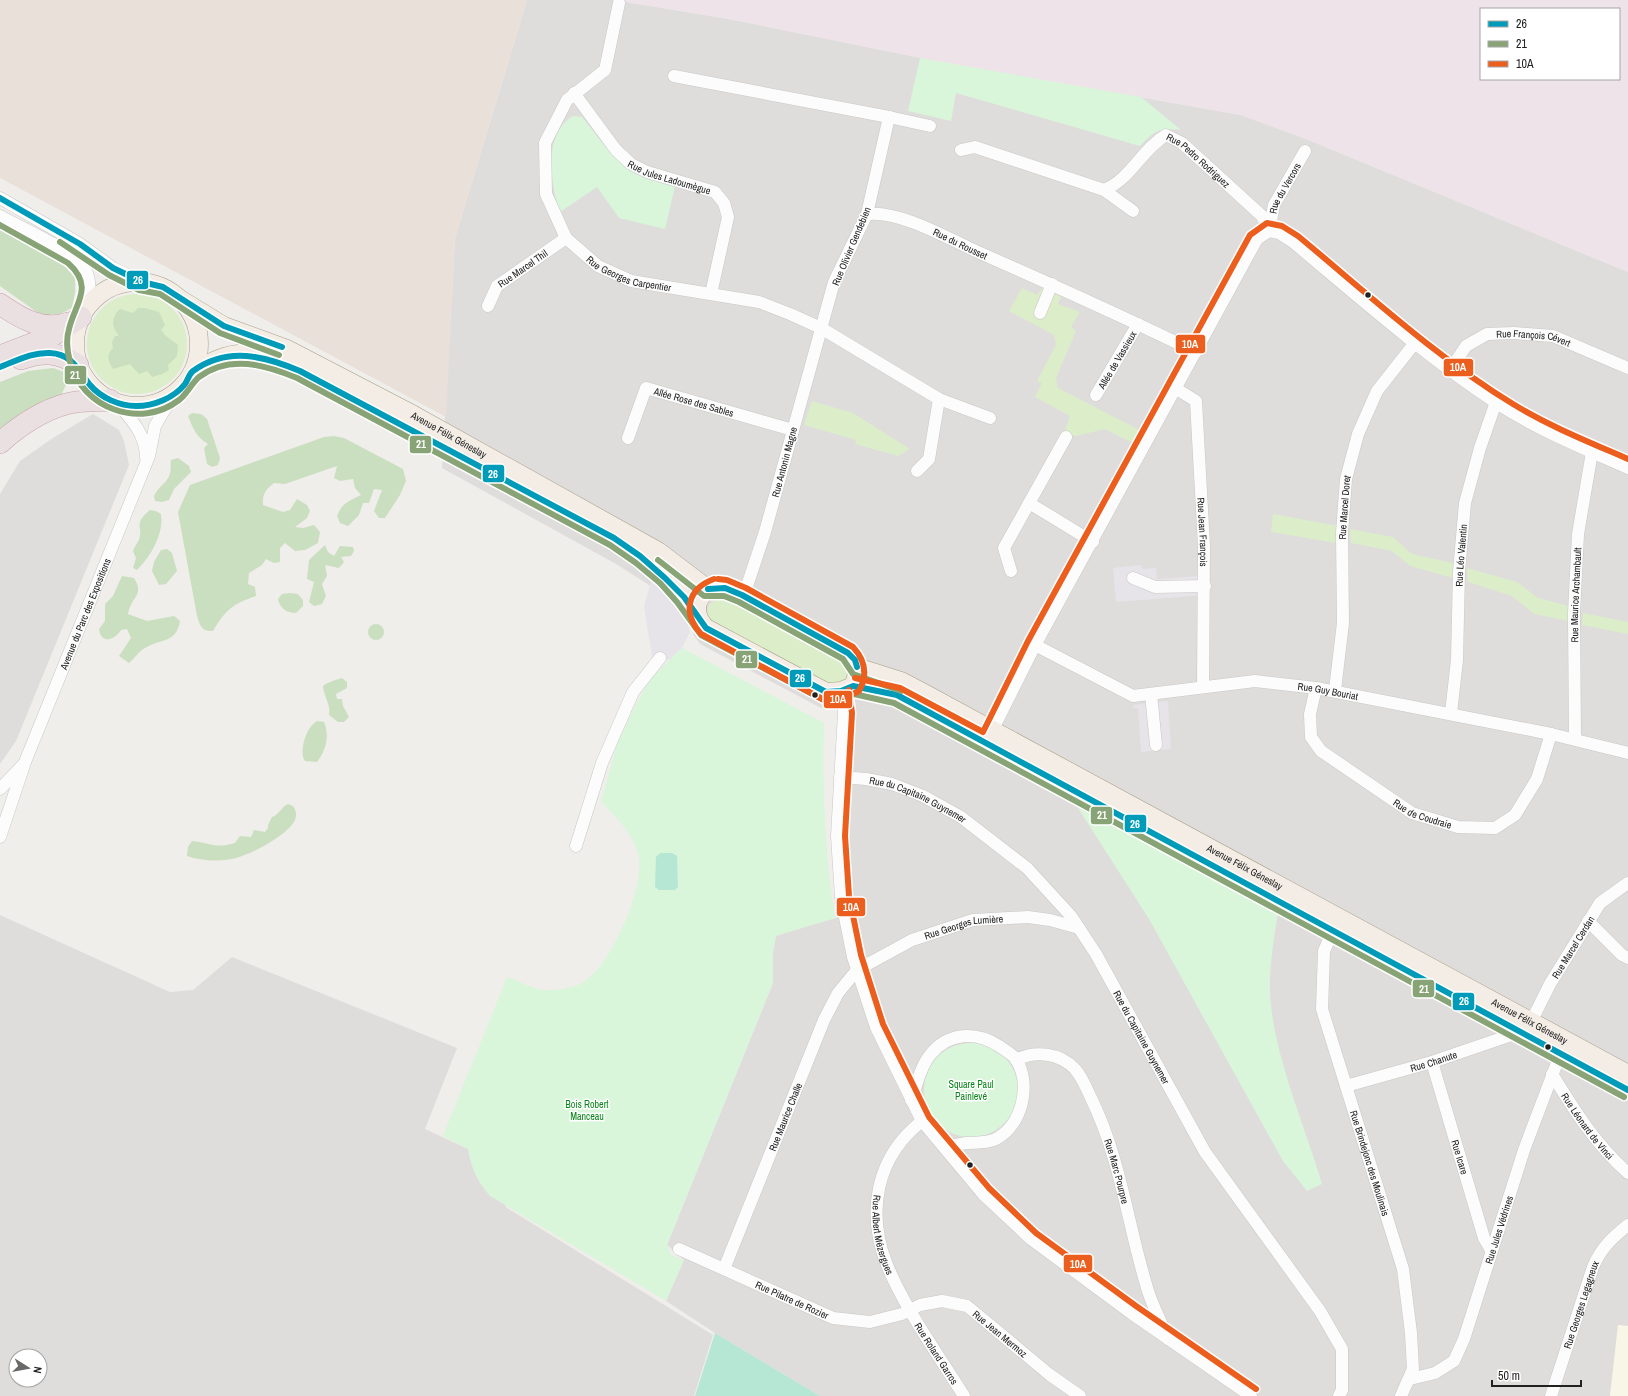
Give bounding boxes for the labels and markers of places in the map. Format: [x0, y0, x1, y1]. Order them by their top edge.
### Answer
unlabelled marker [1363, 290, 1373, 300]
unlabelled marker [810, 690, 820, 700]
unlabelled marker [1543, 1042, 1553, 1052]
unlabelled marker [965, 1160, 975, 1170]

